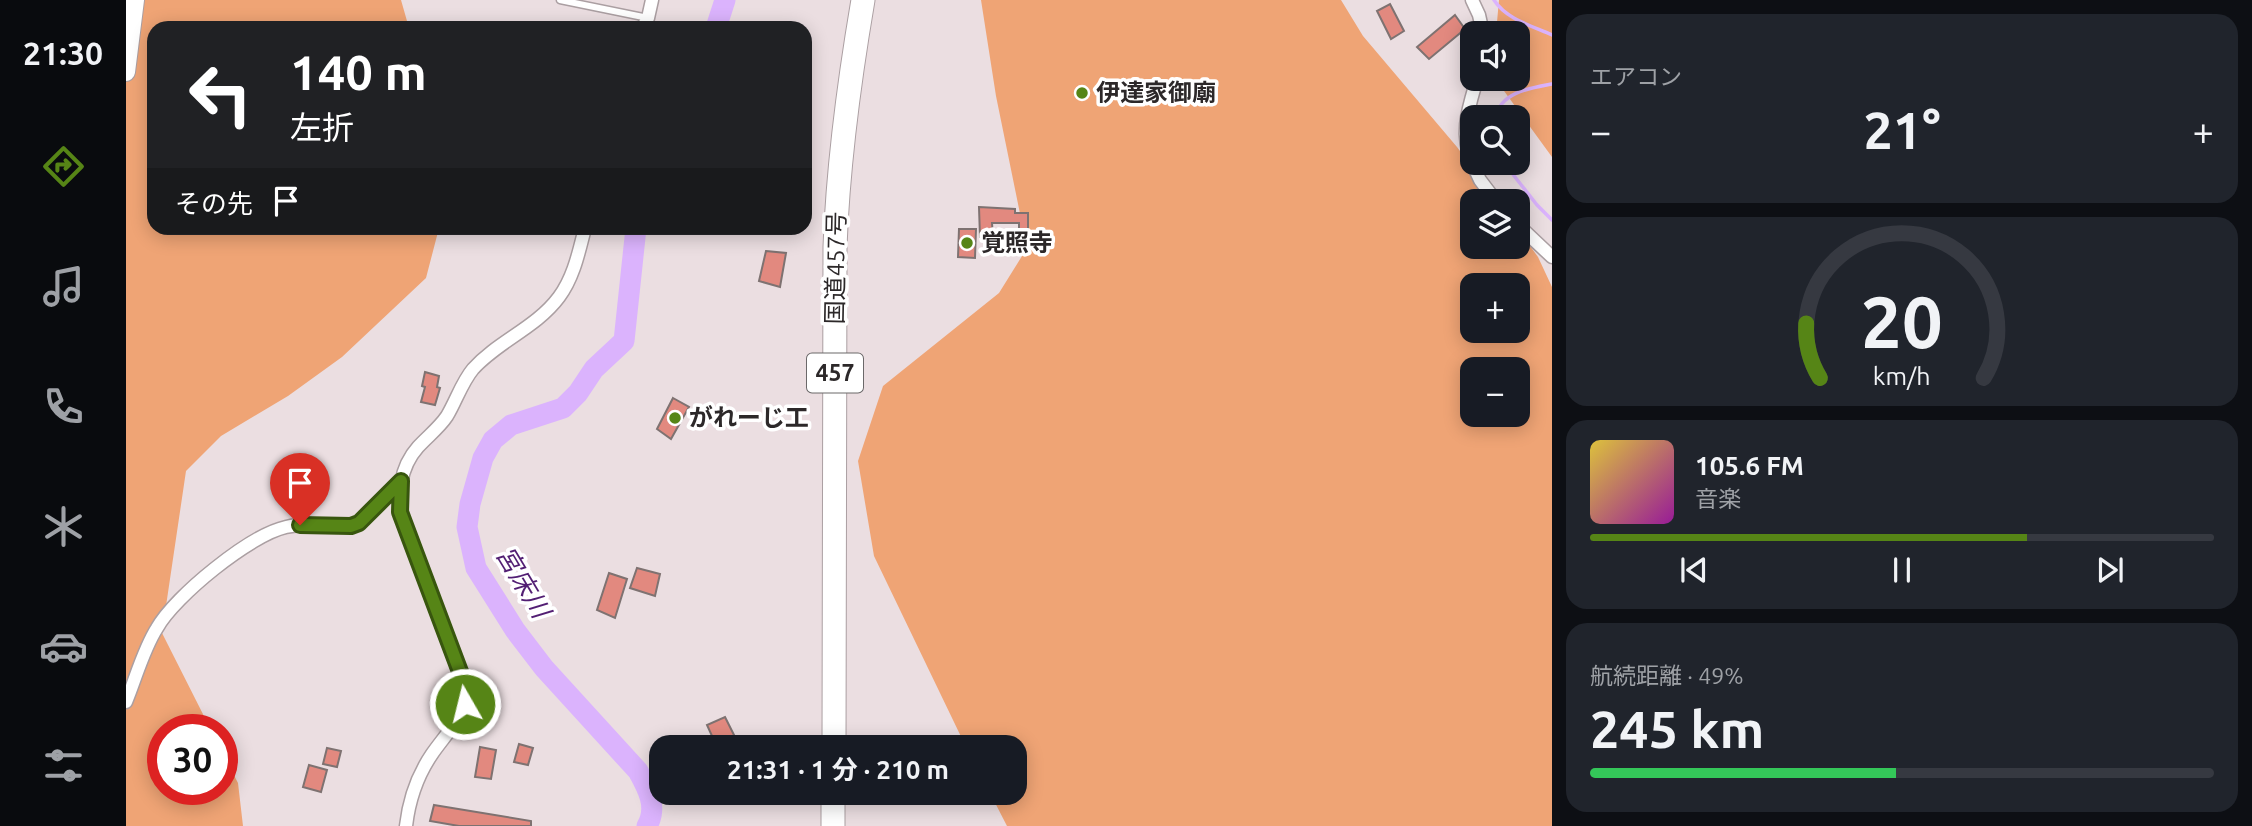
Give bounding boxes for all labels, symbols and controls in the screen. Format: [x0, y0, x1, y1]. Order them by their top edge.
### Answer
map controls [1460, 21, 1530, 427]
button: sound [1460, 21, 1530, 91]
text: 21:30 [23, 35, 103, 71]
text: 140 m [290, 44, 427, 99]
icon: left [175, 49, 266, 140]
text: エアコン [1590, 64, 1682, 89]
place label: 伊達家御廟 [1096, 79, 1216, 106]
marker: 伊達家御廟 [1074, 85, 1090, 101]
text: 21° [1863, 101, 1941, 159]
button: search [1460, 105, 1530, 175]
text: 左折 [290, 109, 354, 145]
text: − [1590, 110, 1611, 152]
text: + [2193, 110, 2214, 152]
icon: directions [39, 142, 88, 191]
icon: arrive [267, 182, 305, 220]
text: その先 [175, 189, 253, 218]
button: layers [1460, 189, 1530, 259]
street label: 国道457号 [821, 211, 850, 325]
place label: 覚照寺 [981, 229, 1053, 256]
marker: 覚照寺 [959, 235, 975, 251]
icon: music [39, 262, 88, 311]
button: + [1460, 273, 1530, 343]
text: 20 [1861, 280, 1943, 362]
road number: 457 [807, 354, 863, 392]
button: − [1460, 357, 1530, 427]
text: km/h [1873, 361, 1931, 389]
icon: phone [39, 382, 88, 431]
place label: がれーじ工 [689, 404, 809, 431]
marker: がれーじ工 [667, 410, 683, 426]
text: 105.6 FM [1695, 451, 1804, 480]
pin [270, 453, 330, 525]
icon: arrive [281, 464, 319, 502]
text: 音楽 [1695, 486, 1741, 511]
icon: climate [39, 502, 88, 551]
water label: 宮床川 [491, 541, 557, 625]
icon: previous [1675, 551, 1713, 589]
icon: pause [1883, 551, 1921, 589]
icon: next [2091, 551, 2129, 589]
icon: car [39, 622, 88, 671]
text: 航続距離 · 49% [1590, 663, 1743, 688]
position arrow [428, 667, 502, 741]
text: 245 km [1590, 700, 1764, 758]
speed limit sign: 30 [147, 714, 238, 805]
icon: filters [39, 741, 88, 790]
text: 21:31 · 1 分 · 210 m [727, 755, 949, 784]

